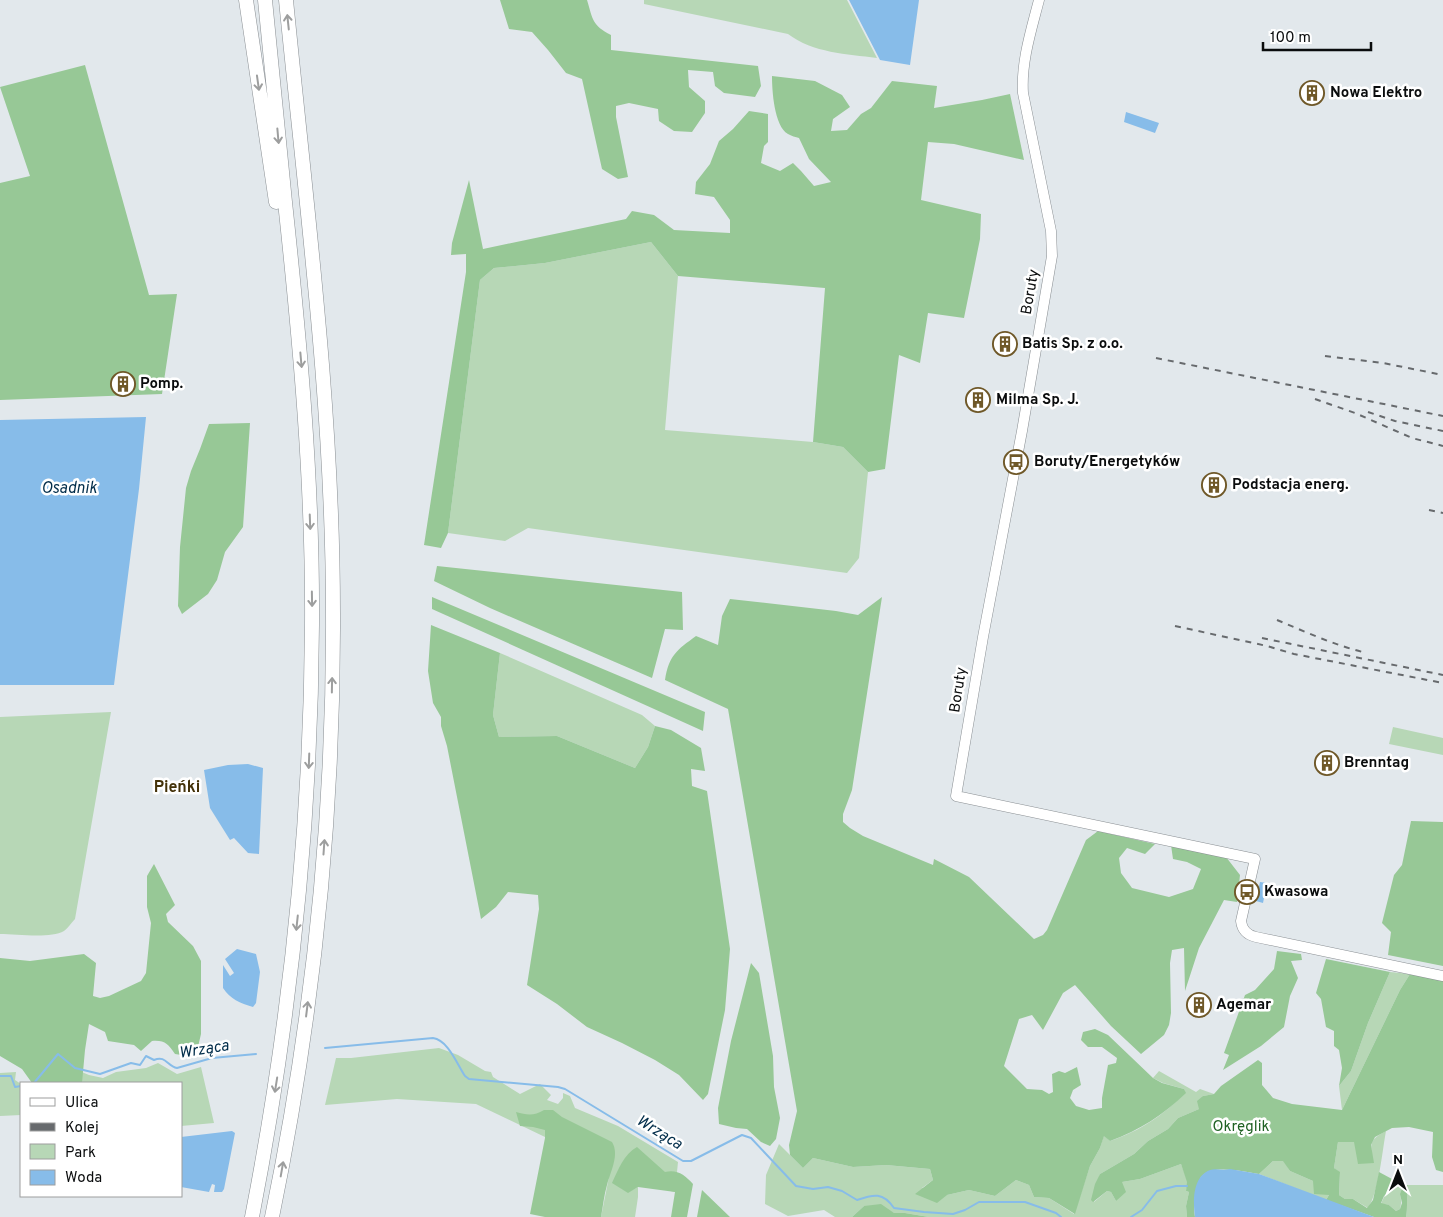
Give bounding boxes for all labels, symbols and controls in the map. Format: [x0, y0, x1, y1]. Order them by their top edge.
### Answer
one-way arrow [283, 15, 293, 31]
scale bar [1263, 20, 1370, 52]
text: 100 m [1270, 29, 1311, 48]
one-way arrow [253, 75, 263, 91]
building icon: Nowa Elektro [1299, 80, 1325, 106]
place label: Nowa Elektro [1330, 84, 1422, 103]
one-way arrow [274, 127, 283, 143]
street label: Boruty [1018, 268, 1044, 316]
building icon: Batis Sp. z o.o. [992, 331, 1018, 357]
place label: Batis Sp. z o.o. [1022, 335, 1123, 354]
one-way arrow [296, 352, 306, 368]
building icon: Pomp. [110, 371, 136, 397]
place label: Pomp. [140, 375, 184, 394]
building icon: Milma Sp. J. [965, 387, 991, 413]
place label: Milma Sp. J. [996, 391, 1079, 410]
bus stop icon: Boruty/Energetyków [1003, 449, 1029, 475]
place label: Boruty/Energetyków [1034, 453, 1180, 472]
building icon: Podstacja energ. [1201, 472, 1227, 498]
place label: Podstacja energ. [1232, 476, 1349, 495]
water label: Osadnik [41, 479, 98, 499]
one-way arrow [306, 514, 315, 530]
one-way arrow [307, 590, 317, 607]
street label: Boruty [946, 666, 972, 714]
one-way arrow [327, 677, 337, 694]
building icon: Brenntag [1314, 750, 1340, 776]
one-way arrow [304, 753, 313, 769]
place label: Brenntag [1344, 754, 1409, 773]
district label: Pieńki [154, 778, 200, 798]
one-way arrow [319, 839, 328, 855]
bus stop icon: Kwasowa [1234, 879, 1260, 905]
place label: Kwasowa [1264, 883, 1328, 902]
one-way arrow [292, 915, 301, 931]
building icon: Agemar [1186, 992, 1212, 1018]
place label: Agemar [1216, 996, 1272, 1015]
one-way arrow [303, 1001, 313, 1017]
water label: Wrząca [178, 1036, 231, 1064]
one-way arrow [270, 1076, 280, 1092]
legend [20, 1082, 182, 1197]
text: Ulica [65, 1094, 98, 1113]
water label: Wrząca [632, 1111, 686, 1155]
park label: Okręglik [1213, 1118, 1270, 1137]
text: Kolej [65, 1119, 99, 1138]
text: Park [65, 1144, 96, 1163]
north arrow [1373, 1147, 1423, 1197]
text: N [1393, 1152, 1403, 1169]
one-way arrow [277, 1162, 287, 1178]
text: Woda [65, 1169, 102, 1188]

